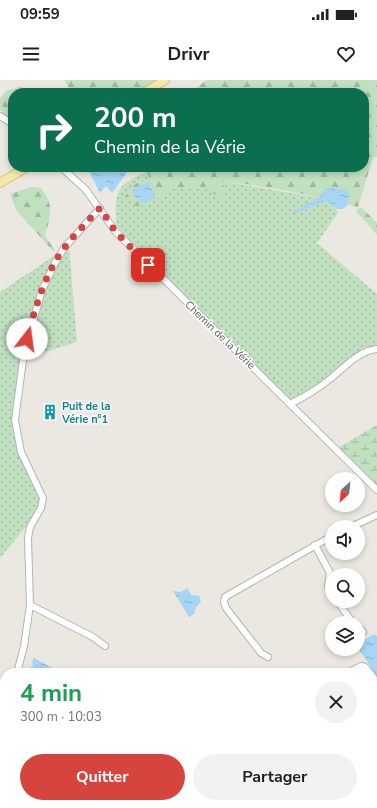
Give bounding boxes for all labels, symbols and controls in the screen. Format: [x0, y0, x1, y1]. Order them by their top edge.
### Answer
text: 09:59 [20, 4, 60, 24]
text: Drivr [168, 42, 209, 66]
icon: menu [20, 43, 42, 65]
icon: heart [335, 43, 357, 65]
text: 200 m [94, 99, 177, 137]
icon: right [28, 104, 80, 156]
text: Chemin de la Vérie [94, 135, 246, 159]
pin [131, 248, 165, 282]
icon: arrive [137, 254, 159, 276]
street label: Chemin de la Vérie [181, 297, 259, 373]
position arrow [6, 318, 48, 360]
place label: Puit de la Vérie n°1 [61, 399, 111, 427]
building icon: Puit de la Vérie n°1 [41, 403, 59, 421]
north arrow [325, 472, 365, 512]
map controls [325, 472, 365, 656]
button: sound [325, 520, 365, 560]
button: search [325, 568, 365, 608]
button: layers [325, 616, 365, 656]
text: 4 min [20, 677, 82, 709]
button: close [315, 681, 357, 723]
text: 300 m · 10:03 [20, 708, 102, 726]
button: Quitter [20, 754, 185, 800]
button: Partager [193, 754, 357, 800]

